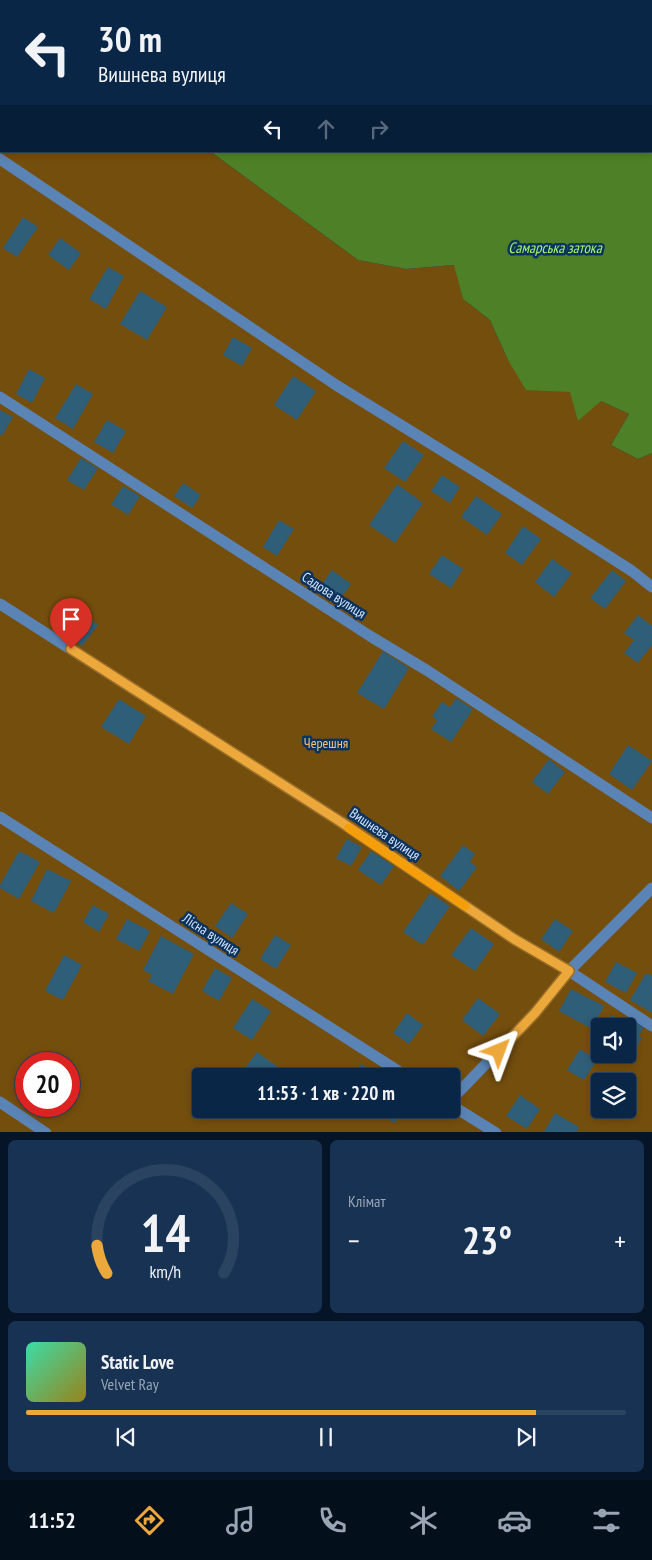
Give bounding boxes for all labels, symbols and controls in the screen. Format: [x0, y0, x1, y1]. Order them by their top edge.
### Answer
text: 30 m [98, 16, 162, 62]
icon: left [15, 20, 80, 85]
text: Вишнева вулиця [98, 60, 226, 88]
icon: left [259, 115, 287, 143]
icon: ahead [312, 115, 340, 143]
icon: right [365, 115, 393, 143]
water label: Самарська затока [508, 238, 603, 257]
street label: Садова вулиця [299, 568, 369, 622]
pin [50, 598, 92, 649]
icon: arrive [57, 605, 85, 633]
park label: Черешня [304, 734, 348, 752]
street label: Вишнева вулиця [346, 804, 424, 864]
street label: Лісна вулиця [178, 909, 243, 959]
map controls [591, 1018, 636, 1118]
button: sound [591, 1018, 636, 1063]
position arrow [472, 1024, 524, 1076]
speed limit sign: 20 [15, 1052, 80, 1117]
button: layers [591, 1073, 636, 1118]
text: 11:53 · 1 хв · 220 m [257, 1081, 395, 1105]
text: Клімат [348, 1191, 386, 1211]
text: 14 [140, 1199, 190, 1266]
text: 23° [462, 1215, 512, 1264]
text: − [348, 1222, 360, 1259]
text: + [614, 1222, 626, 1259]
text: km/h [149, 1260, 181, 1283]
text: Static Love [101, 1350, 174, 1374]
text: Velvet Ray [101, 1374, 159, 1394]
icon: previous [112, 1423, 140, 1451]
icon: pause [312, 1423, 340, 1451]
icon: next [512, 1423, 540, 1451]
icon: directions [132, 1503, 167, 1538]
icon: music [223, 1503, 258, 1538]
icon: phone [315, 1503, 350, 1538]
icon: climate [406, 1503, 441, 1538]
icon: car [497, 1503, 532, 1538]
icon: filters [589, 1503, 624, 1538]
text: 11:52 [28, 1506, 76, 1534]

